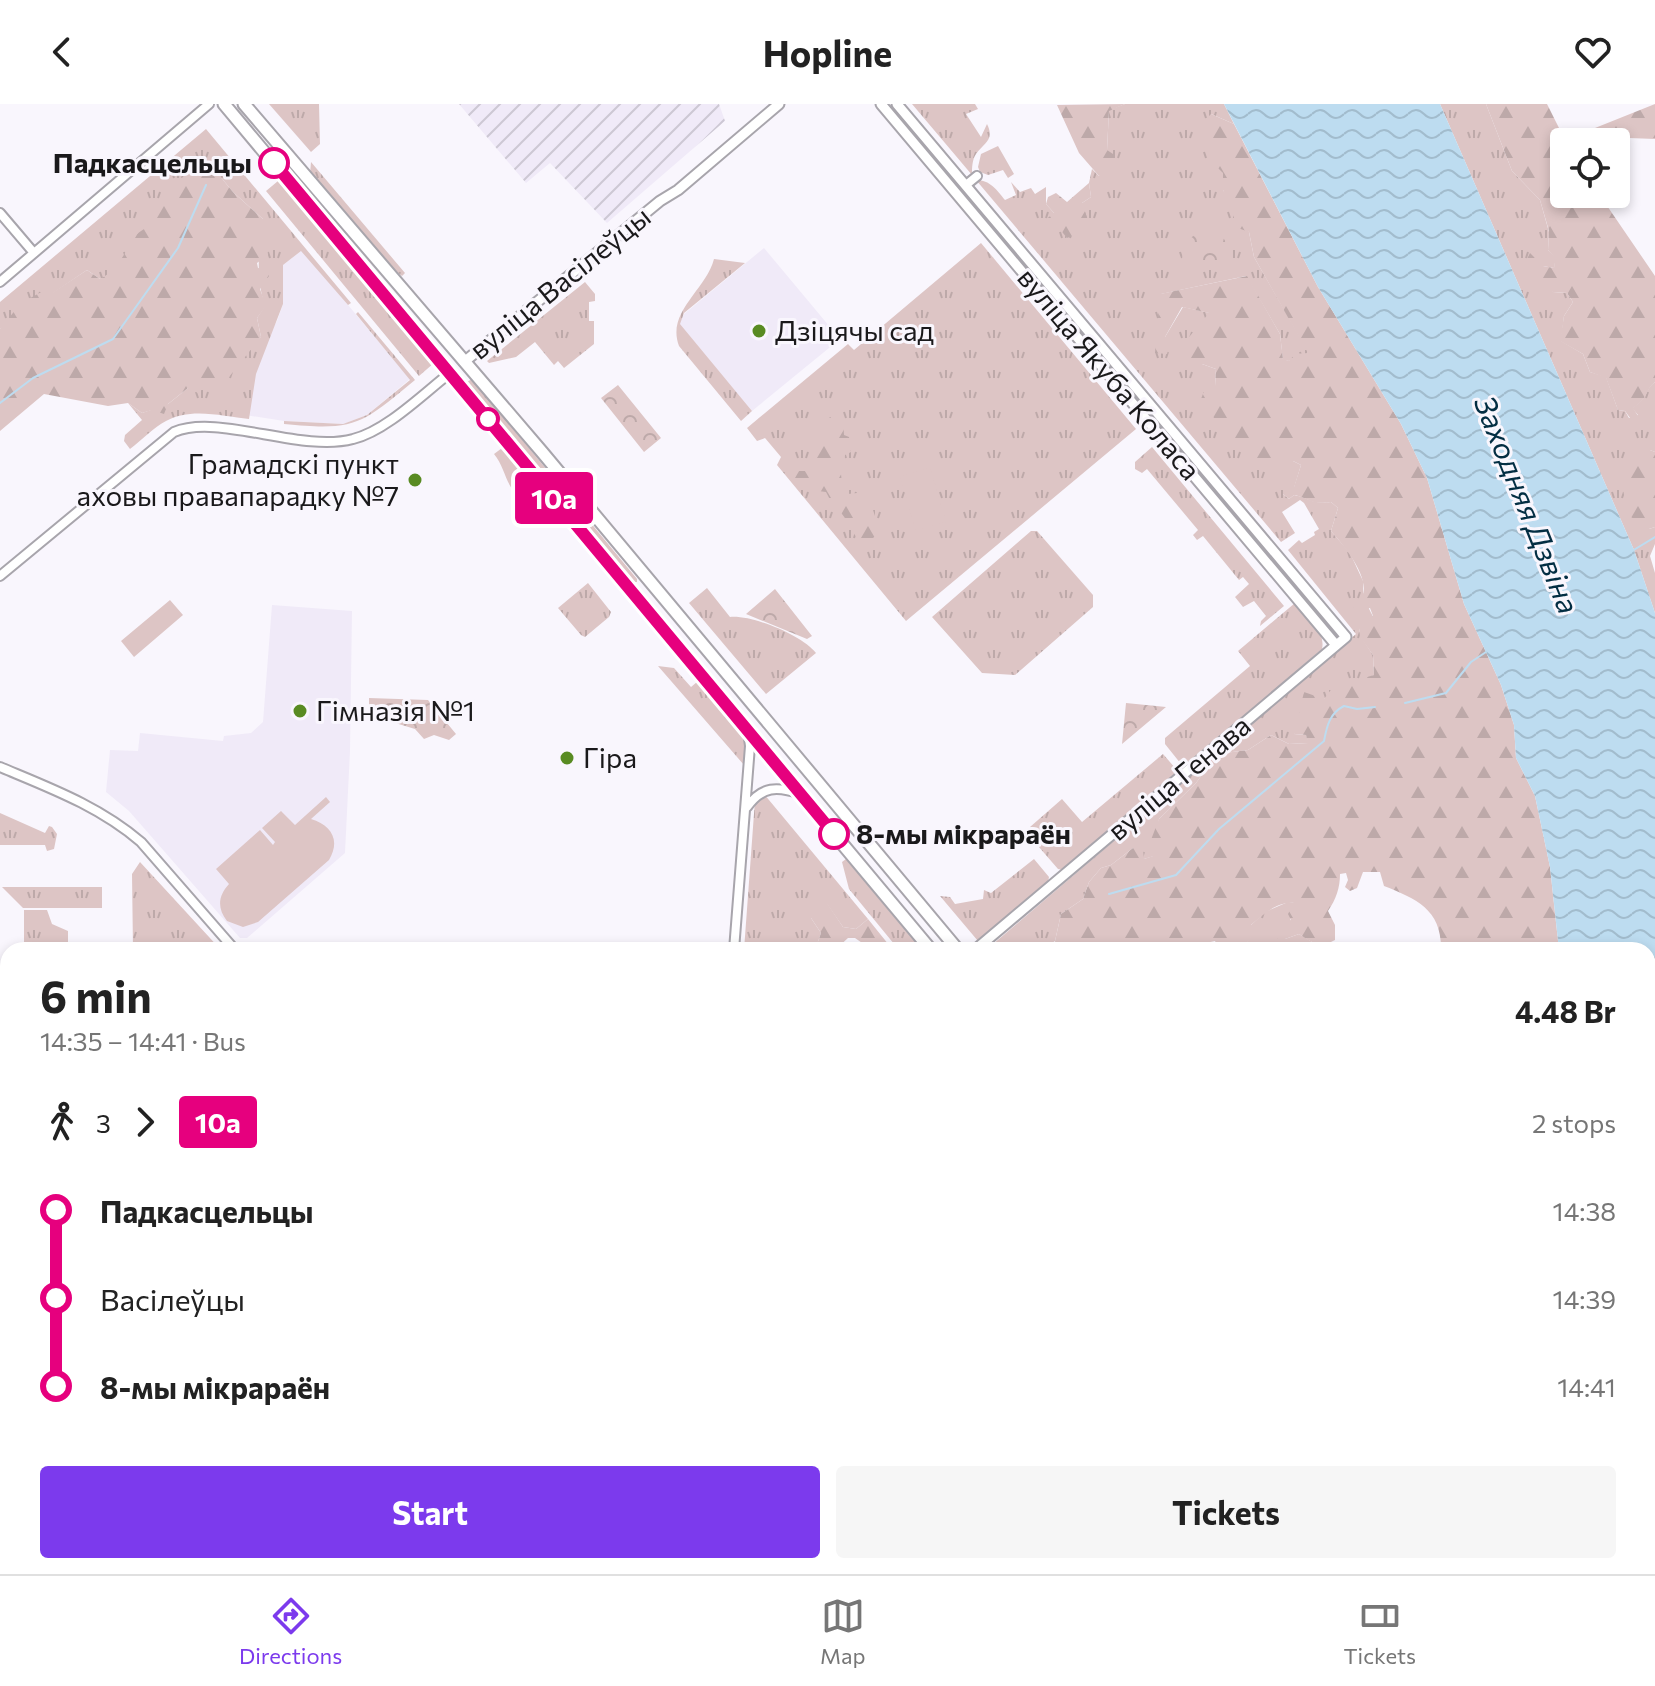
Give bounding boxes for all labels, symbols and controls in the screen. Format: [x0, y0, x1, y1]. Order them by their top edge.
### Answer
icon: back [40, 30, 84, 74]
text: Hopline [763, 30, 892, 74]
icon: heart [1571, 30, 1615, 74]
map controls [1550, 128, 1630, 208]
button: locate [1550, 128, 1630, 208]
place label: Падкасцельцы [53, 145, 252, 179]
marker: Падкасцельцы [259, 148, 289, 178]
street label: вуліца Васілеўцы [462, 199, 657, 366]
street label: вуліца Якуба Коласа [1011, 260, 1208, 486]
place label: Дзіцячы сад [775, 313, 934, 347]
marker: Дзіцячы сад [750, 322, 768, 340]
water label: Заходняя Дзвіна [1468, 390, 1589, 619]
unlabelled marker [477, 408, 499, 430]
place label: Грамадскі пункт аховы правапарадку №7 [77, 446, 399, 512]
marker: Грамадскі пункт аховы правапарадку №7 [406, 471, 424, 489]
line badge: 10а [508, 472, 600, 524]
text: 10а [531, 481, 577, 515]
place label: Гімназія №1 [316, 693, 475, 727]
marker: Гімназія №1 [291, 702, 309, 720]
street label: вуліца Генава [1100, 708, 1257, 847]
place label: Гіра [583, 740, 637, 774]
marker: Гіра [558, 749, 576, 767]
place label: 8-мы мікрараён [856, 816, 1071, 850]
marker: 8-мы мікрараён [819, 819, 849, 849]
text: 6 min [40, 968, 152, 1022]
text: 4.48 Br [1515, 992, 1616, 1029]
text: 14:35 – 14:41 · Bus [40, 1025, 246, 1056]
icon: walk [40, 1100, 84, 1144]
icon: forward [123, 1100, 167, 1144]
text: 10а [195, 1105, 241, 1139]
text: 3 [96, 1107, 111, 1138]
text: 2 stops [1532, 1107, 1616, 1138]
text: Падкасцельцы [100, 1192, 313, 1229]
text: 14:38 [1553, 1195, 1616, 1226]
text: Васілеўцы [100, 1280, 245, 1317]
text: 14:39 [1553, 1283, 1616, 1314]
text: 8-мы мікрараён [100, 1368, 330, 1405]
text: 14:41 [1557, 1371, 1616, 1402]
button: Start [40, 1466, 820, 1558]
button: Tickets [836, 1466, 1616, 1558]
tab: Directions [239, 1594, 342, 1669]
tab: Map [820, 1594, 865, 1669]
tab: Tickets [1343, 1594, 1416, 1669]

